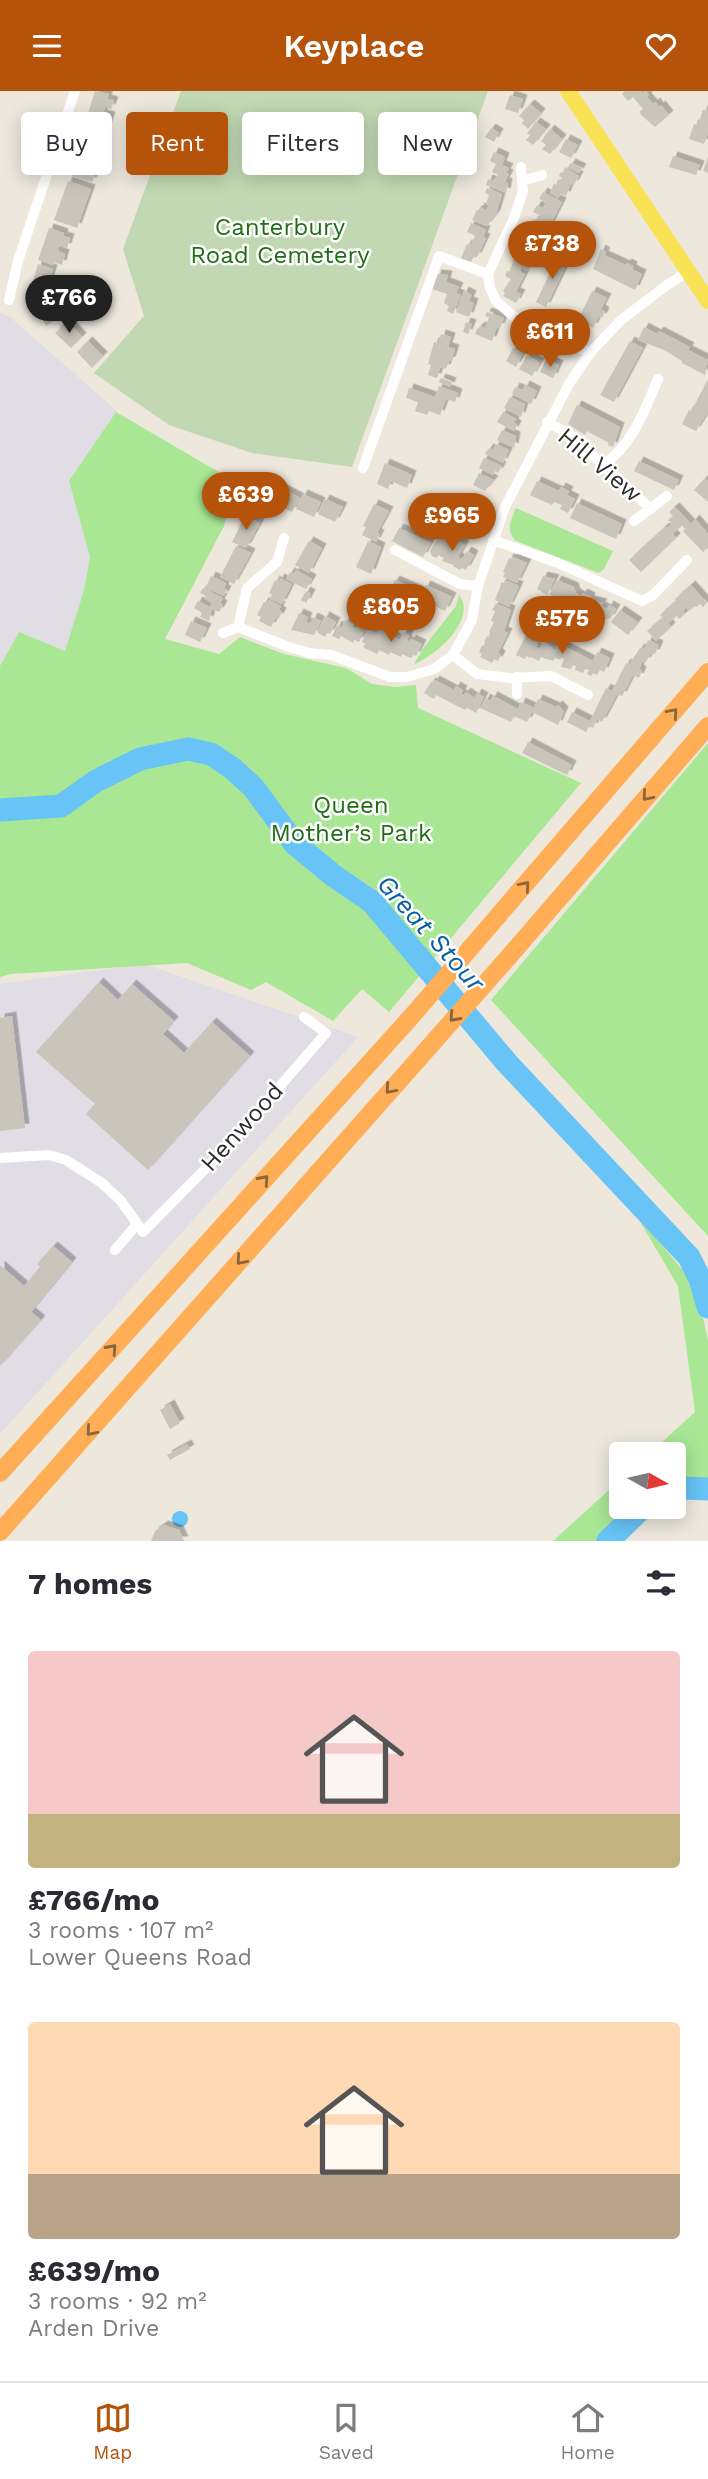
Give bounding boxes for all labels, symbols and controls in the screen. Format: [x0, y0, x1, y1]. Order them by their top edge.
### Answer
icon: menu [28, 27, 66, 65]
text: Keyplace [283, 27, 425, 65]
icon: heart [642, 27, 680, 65]
chip: Buy [21, 112, 112, 175]
chip: Rent [126, 112, 228, 175]
chip: Filters [242, 112, 364, 175]
chip: New [378, 112, 477, 175]
park label: Canterbury Road Cemetery [190, 213, 370, 269]
pin: £738 [511, 221, 593, 281]
text: £738 [524, 230, 580, 257]
pin: £766 [28, 275, 110, 335]
text: £766 [41, 284, 97, 311]
pin: £611 [509, 309, 591, 369]
text: £611 [526, 318, 574, 345]
street label: Hill View [552, 422, 648, 508]
pin: £639 [205, 473, 287, 532]
text: £639 [218, 481, 274, 508]
pin: £965 [411, 493, 493, 553]
text: £965 [424, 502, 480, 529]
pin: £805 [350, 585, 432, 644]
text: £805 [363, 593, 419, 620]
pin: £575 [521, 596, 603, 656]
text: £575 [535, 605, 589, 632]
one-way arrow [665, 708, 677, 721]
one-way arrow [643, 788, 655, 801]
park label: Queen Mother’s Park [271, 791, 432, 847]
water label: Great Stour [371, 869, 492, 998]
one-way arrow [517, 881, 529, 894]
one-way arrow [450, 1009, 463, 1022]
street label: Henwood [195, 1077, 289, 1177]
one-way arrow [386, 1081, 399, 1094]
one-way arrow [256, 1175, 268, 1188]
one-way arrow [236, 1252, 249, 1265]
one-way arrow [103, 1344, 116, 1357]
one-way arrow [87, 1423, 99, 1436]
north arrow [609, 1442, 686, 1519]
map controls [609, 1442, 686, 1519]
icon: filters [642, 1564, 680, 1602]
text: 7 homes [28, 1566, 152, 1601]
icon: home [291, 1696, 417, 1822]
text: £766/mo [28, 1882, 159, 1917]
text: 3 rooms · 107 m² [28, 1917, 214, 1944]
text: Lower Queens Road [28, 1944, 252, 1971]
icon: home [291, 2067, 417, 2193]
text: £639/mo [28, 2253, 160, 2288]
text: 3 rooms · 92 m² [28, 2288, 207, 2315]
text: Arden Drive [28, 2315, 159, 2342]
tab: Map [93, 2399, 132, 2464]
tab: Saved [319, 2399, 374, 2464]
tab: Home [560, 2399, 615, 2464]

